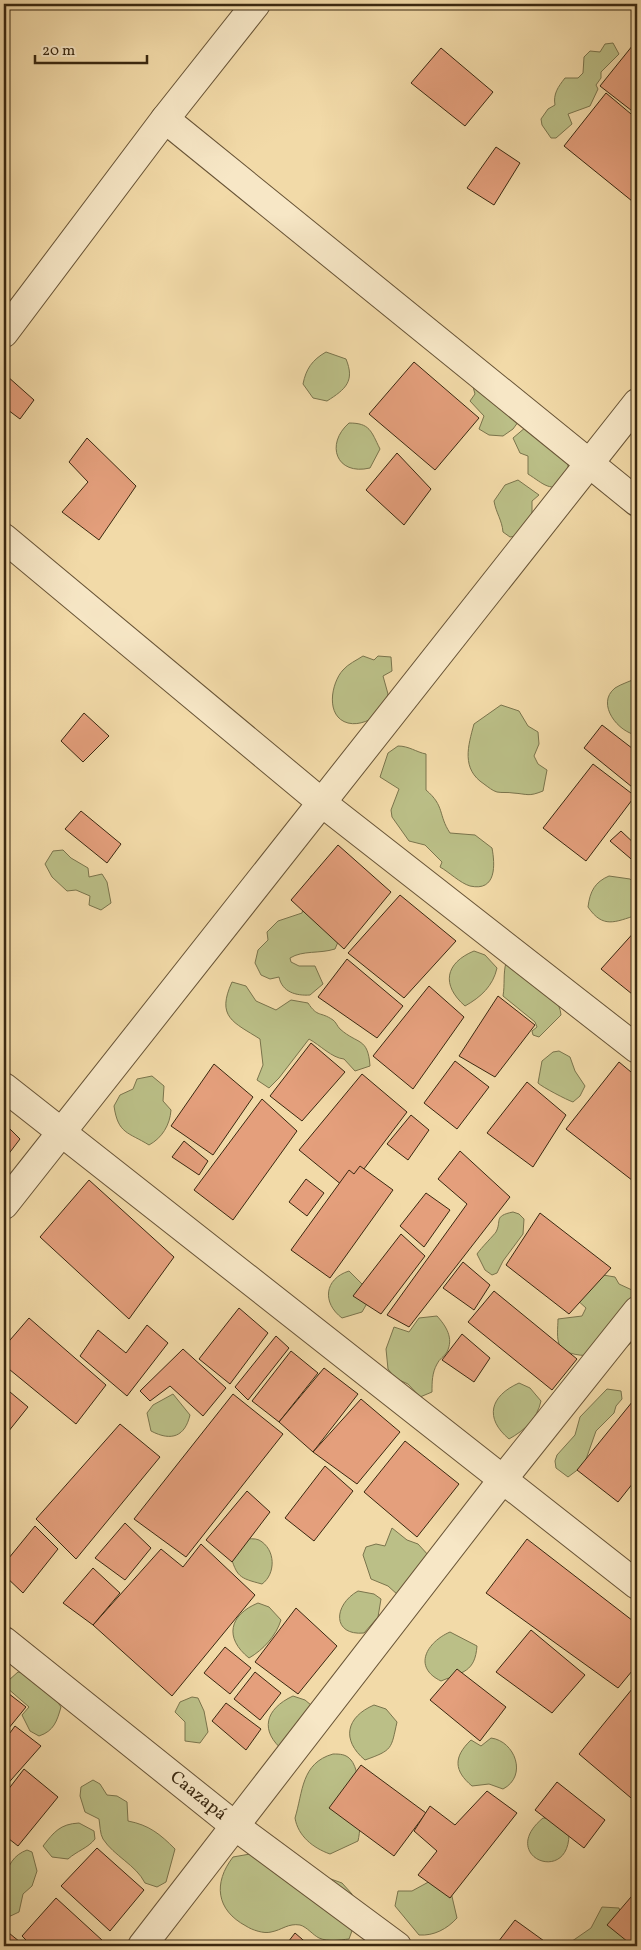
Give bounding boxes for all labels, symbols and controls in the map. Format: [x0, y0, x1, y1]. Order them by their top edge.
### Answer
scale bar [35, 32, 148, 64]
text: 20 m [42, 41, 75, 62]
street label: Caazapá [164, 1765, 232, 1827]

